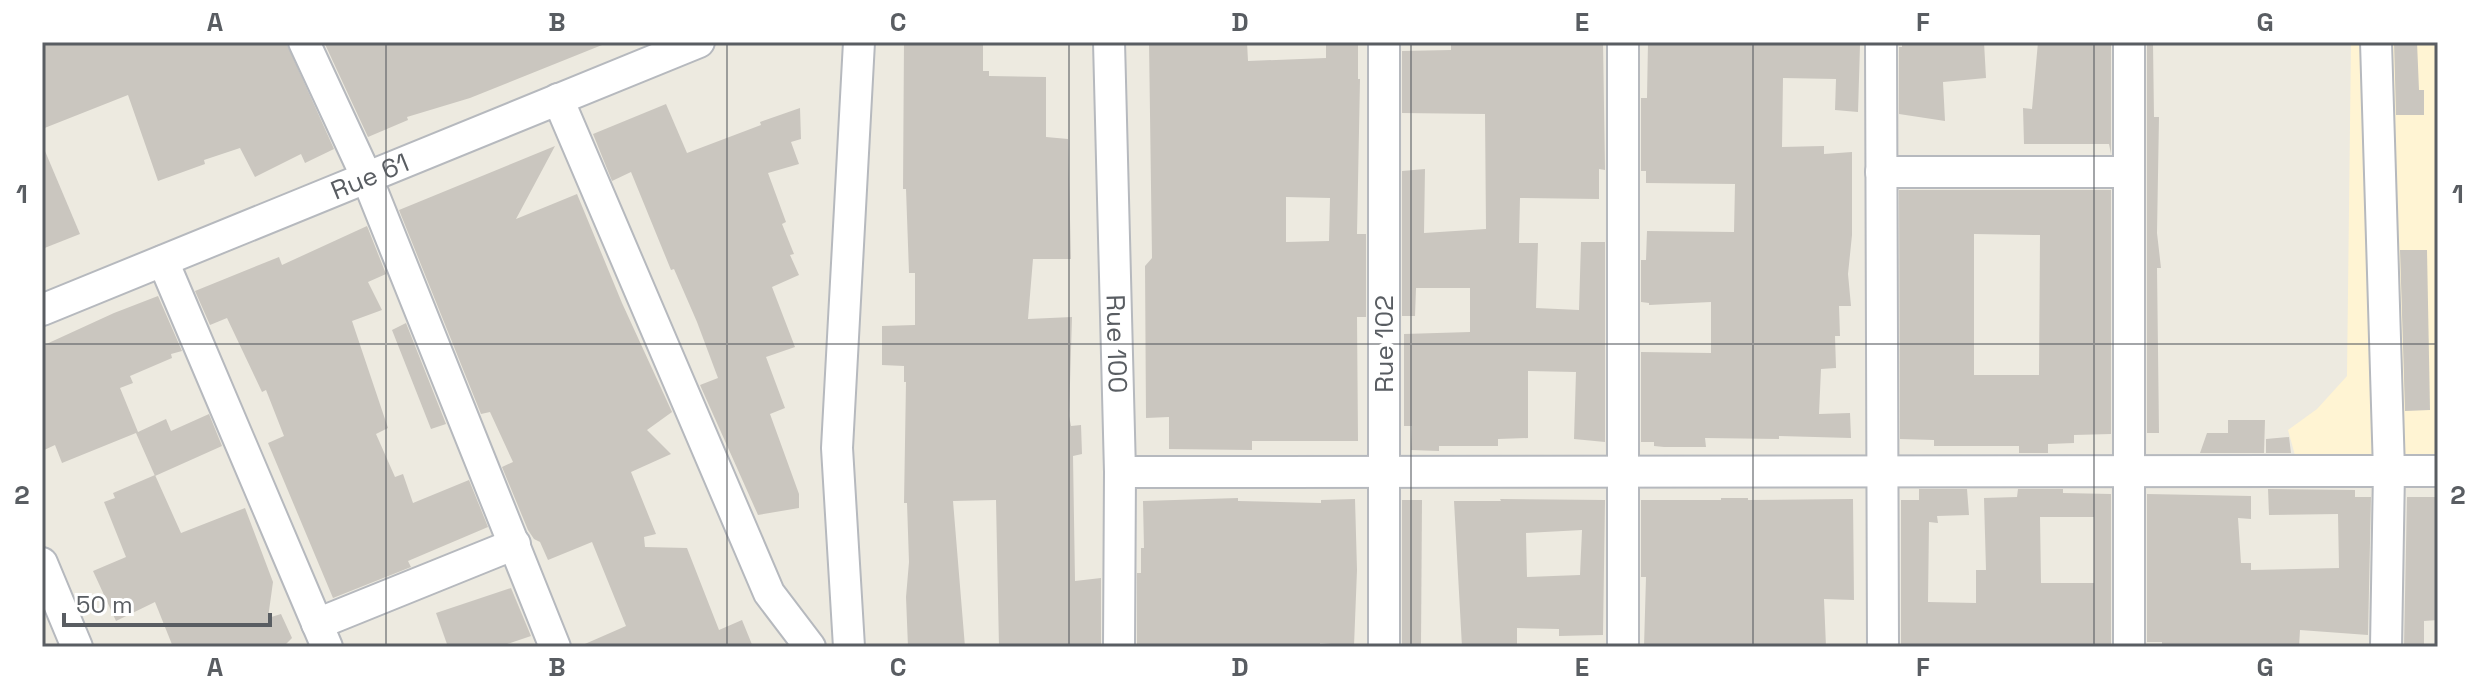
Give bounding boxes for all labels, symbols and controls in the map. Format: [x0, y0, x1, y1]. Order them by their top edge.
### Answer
text: A [207, 5, 224, 39]
text: B [548, 5, 566, 39]
text: C [890, 5, 906, 39]
text: D [1231, 5, 1249, 39]
text: E [1575, 5, 1589, 39]
text: F [1916, 5, 1930, 39]
text: G [2256, 5, 2274, 39]
street label: Rue 61 [326, 145, 414, 207]
text: 1 [16, 177, 28, 211]
text: 1 [2452, 177, 2464, 211]
street label: Rue 100 [1098, 294, 1135, 394]
street label: Rue 102 [1367, 295, 1401, 393]
text: 2 [14, 478, 30, 512]
text: 2 [2450, 478, 2466, 512]
scale bar [64, 577, 270, 627]
text: 50 m [76, 589, 133, 620]
text: A [207, 650, 224, 684]
text: B [548, 650, 566, 684]
text: C [890, 650, 906, 684]
text: D [1231, 650, 1249, 684]
text: E [1575, 650, 1589, 684]
text: F [1916, 650, 1930, 684]
text: G [2256, 650, 2274, 684]

